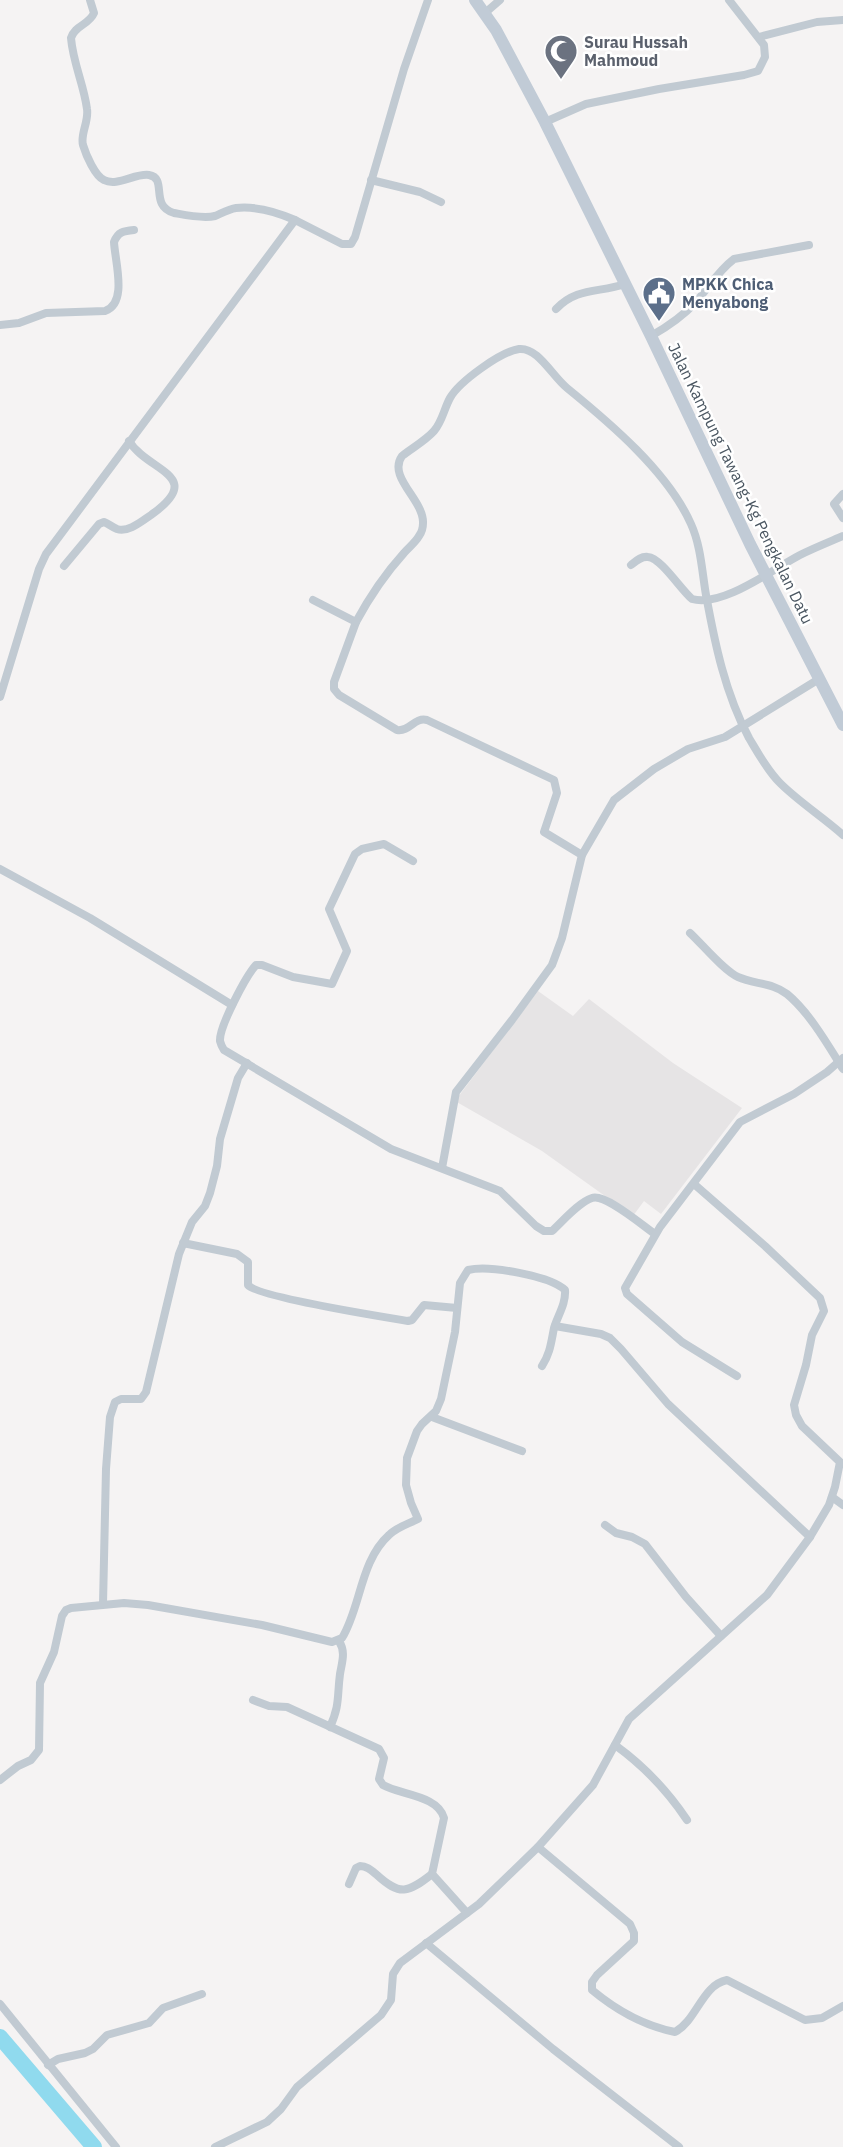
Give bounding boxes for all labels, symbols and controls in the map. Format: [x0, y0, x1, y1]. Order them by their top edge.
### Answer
place label: Surau Hussah Mahmoud [584, 32, 688, 70]
mosque icon: Surau Hussah Mahmoud [543, 33, 579, 80]
place label: MPKK Chica Menyabong [682, 274, 774, 312]
public building icon: MPKK Chica Menyabong [641, 275, 677, 322]
street label: Jalan Kampung Tawang-Kg Pengkalan Datu [664, 339, 818, 627]

